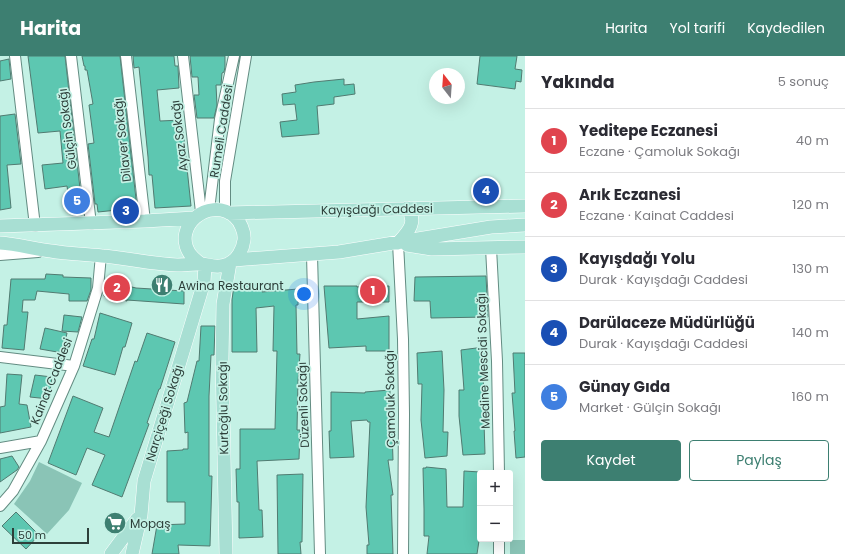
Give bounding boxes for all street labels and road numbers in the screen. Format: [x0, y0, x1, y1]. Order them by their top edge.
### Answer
street label: Rumeli Caddesi [205, 83, 237, 179]
street label: Gülçin Sokağı [54, 88, 80, 170]
street label: Dilaver Sokağı [109, 97, 135, 183]
street label: Ayaz Sokağı [166, 99, 192, 173]
street label: Kayışdağı Caddesi [321, 200, 433, 218]
street label: Medine Mescidi Sokağı [472, 293, 494, 429]
street label: Kainat Caddesi [26, 335, 76, 427]
street label: Çamoluk Sokağı [381, 350, 399, 448]
street label: Kurtoğlu Sokağı [214, 361, 232, 455]
street label: Narçiçeği Sokağı [141, 362, 187, 463]
street label: Düzenli Sokağı [293, 362, 313, 448]

